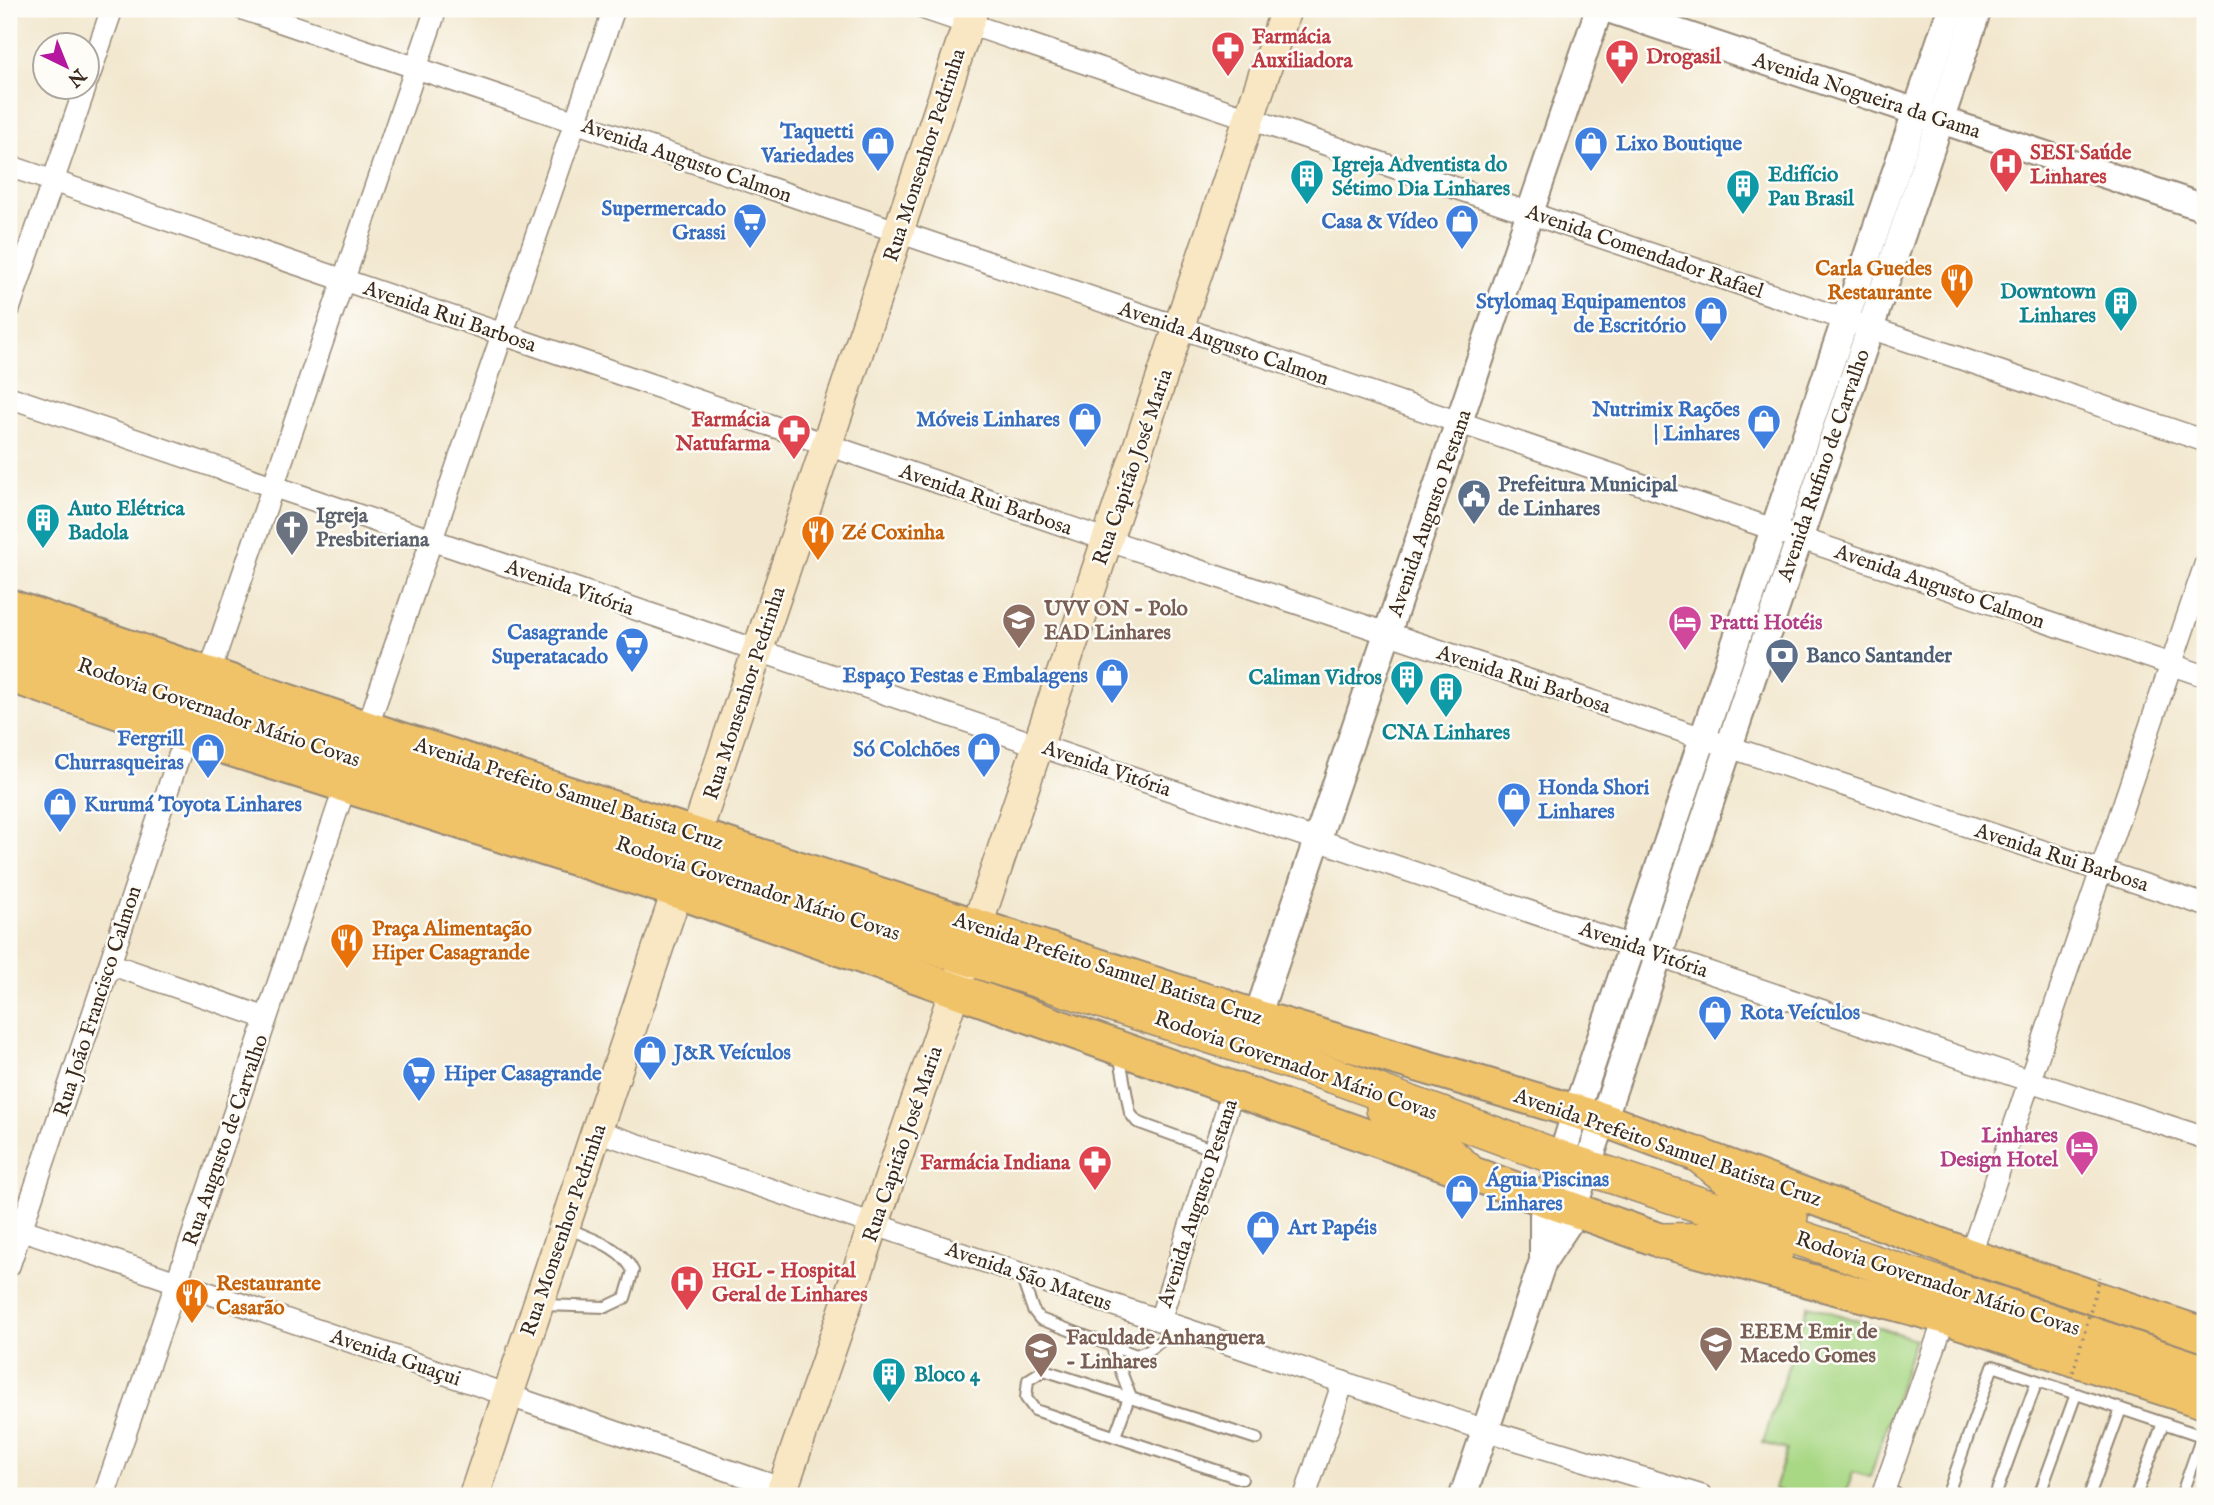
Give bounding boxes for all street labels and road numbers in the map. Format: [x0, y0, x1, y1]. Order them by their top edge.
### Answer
street label: Rua Monsenhor Pedrinha [878, 45, 973, 266]
street label: Avenida Nogueira da Gama [1748, 47, 1985, 146]
street label: Avenida Augusto Calmon [577, 112, 795, 210]
street label: Avenida Comendador Rafael [1521, 199, 1767, 306]
street label: Avenida Rui Barbosa [359, 275, 540, 360]
street label: Avenida Augusto Calmon [1114, 295, 1332, 393]
street label: Avenida Rufino de Carvalho [1772, 346, 1877, 586]
street label: Rua Capitão José Maria [1087, 365, 1180, 569]
street label: Avenida Augusto Pestana [1382, 405, 1479, 622]
street label: Avenida Rui Barbosa [895, 458, 1076, 543]
street label: Avenida Augusto Calmon [1830, 538, 2048, 636]
street label: Avenida Vitória [501, 553, 638, 623]
street label: Rua Monsenhor Pedrinha [698, 583, 793, 804]
street label: Avenida Rui Barbosa [1432, 639, 1615, 721]
street label: Rodovia Governador Mário Covas [74, 652, 363, 775]
street label: Avenida Prefeito Samuel Batista Cruz [410, 731, 727, 857]
street label: Avenida Vitória [1038, 734, 1175, 804]
street label: Avenida Rui Barbosa [1970, 817, 2153, 899]
street label: Rodovia Governador Mário Covas [612, 831, 903, 948]
street label: Rua João Francisco Calmon [48, 883, 149, 1120]
street label: Avenida Prefeito Samuel Batista Cruz [949, 906, 1266, 1032]
street label: Avenida Vitória [1575, 915, 1712, 985]
street label: Rodovia Governador Mário Covas [1151, 1005, 1440, 1128]
street label: Rua Augusto de Carvalho [178, 1031, 275, 1250]
street label: Rua Capitão José Maria [857, 1042, 950, 1246]
street label: Avenida Prefeito Samuel Batista Cruz [1509, 1083, 1825, 1214]
street label: Avenida Augusto Pestana [1152, 1095, 1245, 1312]
street label: Rua Monsenhor Pedrinha [515, 1120, 614, 1340]
street label: Rodovia Governador Mário Covas [1792, 1226, 2083, 1343]
street label: Avenida São Mateus [941, 1236, 1115, 1318]
street label: Avenida Guaçui [326, 1323, 464, 1393]

